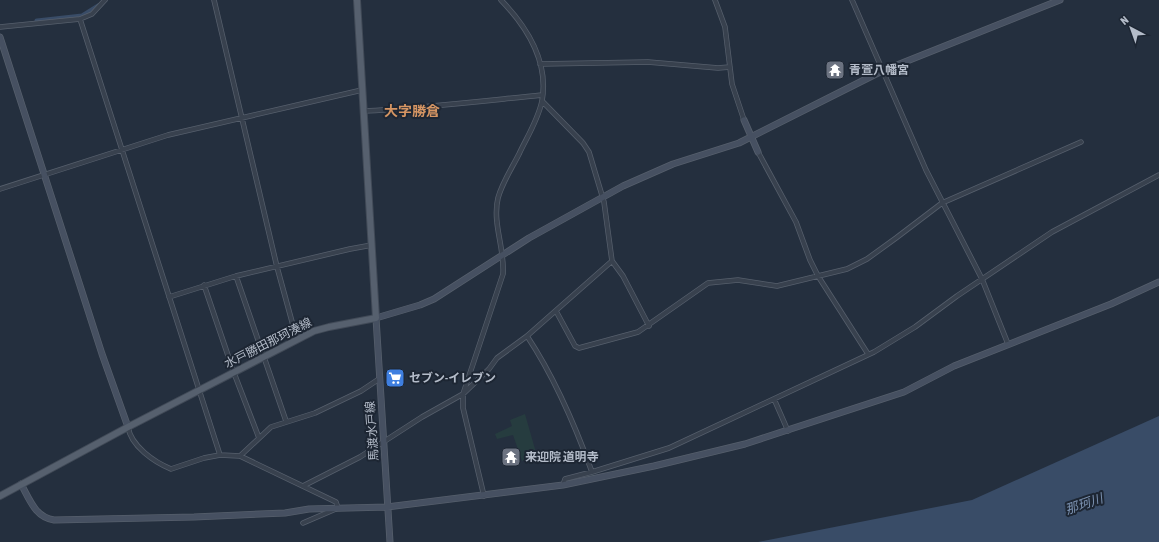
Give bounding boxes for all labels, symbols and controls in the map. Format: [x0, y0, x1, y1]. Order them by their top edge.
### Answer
north arrow [1111, 8, 1151, 48]
text: N [1118, 14, 1131, 27]
temple icon: 青萱八幡宮 [824, 59, 846, 81]
place label: 青萱八幡宮 [849, 63, 909, 77]
district label: 大字勝倉 [384, 103, 440, 119]
street label: 水戸勝田那珂湊線 [222, 315, 314, 371]
supermarket icon: セブン-イレブン [384, 367, 406, 389]
place label: セブン-イレブン [409, 371, 496, 385]
street label: 馬渡水戸線 [363, 401, 381, 461]
temple icon: 来迎院 道明寺 [500, 446, 522, 468]
place label: 来迎院 道明寺 [525, 450, 599, 464]
water label: 那珂川 [1063, 490, 1107, 517]

